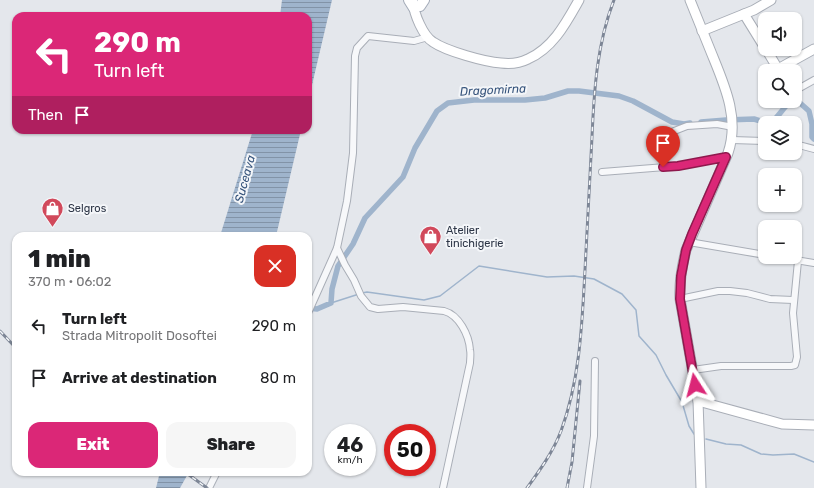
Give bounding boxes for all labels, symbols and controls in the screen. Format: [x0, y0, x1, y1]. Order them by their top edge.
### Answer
map controls [758, 12, 802, 264]
button: sound [758, 12, 802, 56]
text: 290 m [94, 26, 181, 59]
icon: left [28, 28, 80, 80]
text: Turn left [94, 60, 164, 82]
button: search [758, 64, 802, 108]
water label: Dragomirna [459, 81, 527, 99]
icon: arrive [71, 104, 93, 126]
text: Then [28, 106, 63, 124]
button: layers [758, 116, 802, 160]
pin [646, 126, 680, 167]
icon: arrive [652, 132, 674, 154]
water label: Suceava [232, 154, 258, 204]
button: + [758, 168, 802, 212]
shop icon: Selgros [39, 195, 65, 228]
place label: Selgros [68, 202, 107, 215]
button: − [758, 220, 802, 264]
shop icon: Atelier tinichigerie [417, 223, 443, 256]
place label: Atelier tinichigerie [446, 224, 503, 250]
text: 1 min [28, 245, 91, 273]
button: close [254, 245, 296, 287]
text: 370 m · 06:02 [28, 274, 111, 289]
text: Turn left [62, 310, 127, 328]
icon: left [28, 315, 50, 337]
text: 290 m [252, 317, 296, 335]
text: Strada Mitropolit Dosoftei [62, 328, 217, 343]
position arrow [674, 364, 716, 406]
icon: arrive [28, 367, 50, 389]
text: Arrive at destination [62, 369, 217, 387]
text: 80 m [260, 369, 296, 387]
button: Exit [28, 422, 158, 468]
button: Share [166, 422, 296, 468]
speed limit sign: 50 [384, 424, 436, 476]
text: 46 [337, 433, 363, 457]
text: km/h [338, 454, 362, 466]

